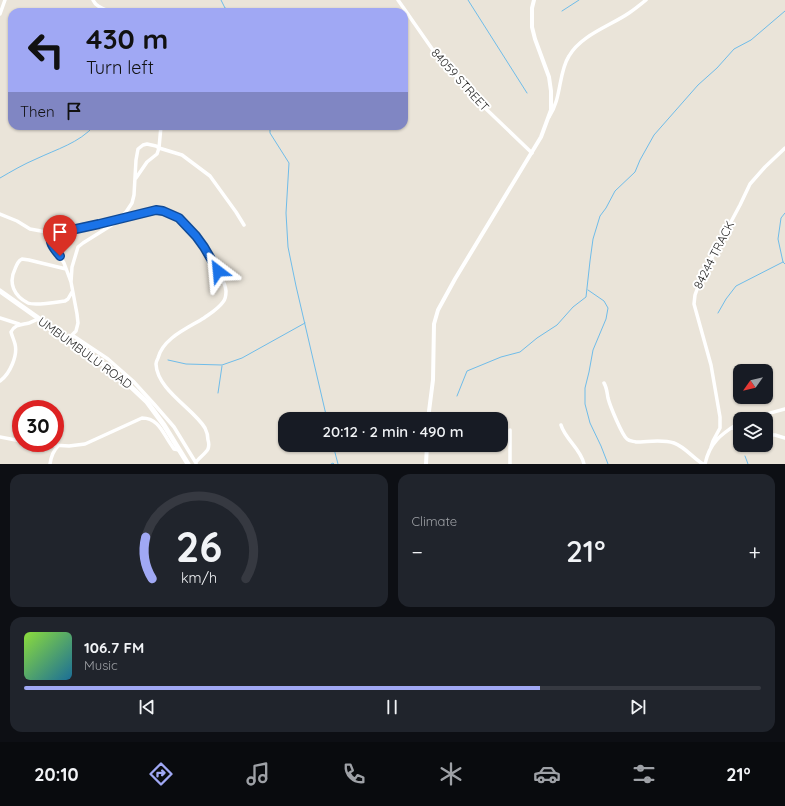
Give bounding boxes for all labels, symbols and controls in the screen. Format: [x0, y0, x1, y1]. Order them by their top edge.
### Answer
text: 430 m [86, 21, 168, 56]
icon: left [20, 24, 72, 76]
street label: 84059 STREET [428, 45, 493, 114]
text: Turn left [86, 56, 154, 79]
icon: arrive [63, 100, 85, 122]
text: Then [20, 102, 55, 121]
pin [43, 215, 77, 256]
street label: 84244 TRACK [690, 218, 737, 291]
icon: arrive [49, 221, 71, 243]
position arrow [197, 250, 239, 292]
street label: UMBUMBULU ROAD [35, 313, 136, 392]
north arrow [733, 364, 773, 404]
map controls [733, 364, 773, 452]
speed limit sign: 30 [12, 400, 64, 452]
button: layers [733, 412, 773, 452]
text: 20:12 · 2 min · 490 m [323, 422, 464, 441]
text: Climate [412, 513, 457, 529]
text: 26 [175, 519, 222, 571]
text: 21° [566, 532, 606, 570]
text: − [412, 538, 423, 566]
text: + [749, 538, 761, 566]
text: km/h [181, 568, 217, 586]
text: 106.7 FM [84, 638, 144, 657]
text: Music [84, 657, 118, 673]
icon: previous [136, 696, 158, 718]
icon: pause [381, 696, 403, 718]
icon: next [627, 696, 649, 718]
icon: directions [147, 760, 175, 788]
icon: music [244, 760, 272, 788]
icon: phone [340, 760, 368, 788]
icon: climate [437, 760, 465, 788]
icon: car [533, 760, 561, 788]
icon: filters [630, 760, 658, 788]
text: 20:10 [34, 763, 79, 786]
text: 21° [726, 763, 751, 786]

